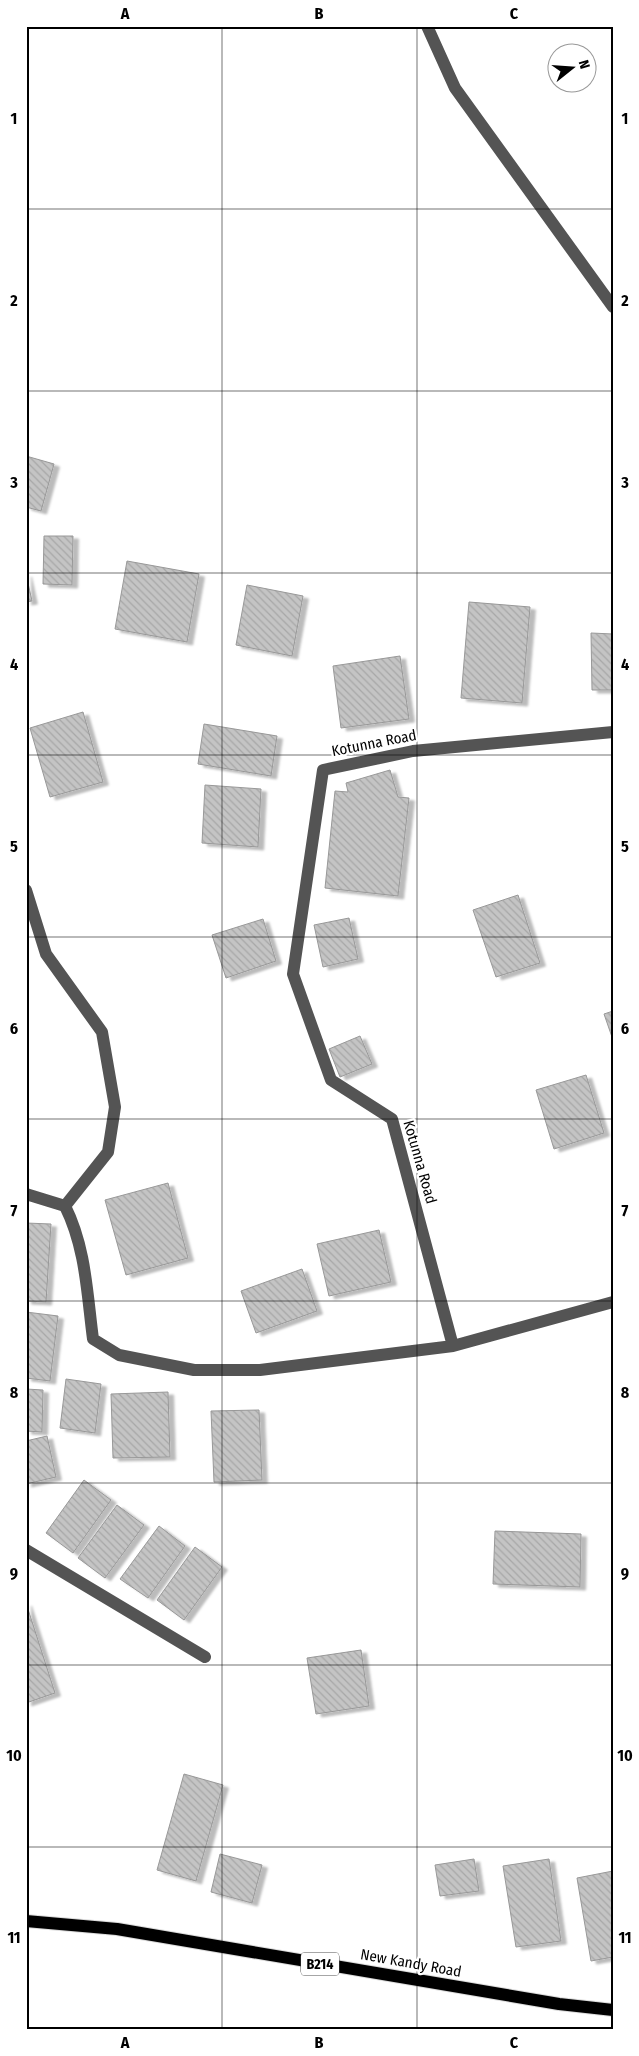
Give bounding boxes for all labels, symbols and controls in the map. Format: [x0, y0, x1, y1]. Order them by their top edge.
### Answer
text: A [120, 4, 130, 23]
text: B [315, 4, 324, 23]
text: C [510, 4, 519, 23]
north arrow [546, 42, 596, 92]
text: N [575, 58, 593, 71]
text: 1 [11, 109, 17, 128]
text: 1 [622, 109, 628, 128]
text: 2 [9, 291, 18, 310]
text: 2 [620, 291, 629, 310]
text: 3 [9, 473, 18, 492]
text: 3 [620, 473, 629, 492]
text: 4 [10, 655, 18, 674]
text: 4 [621, 655, 629, 674]
street label: Kotunna Road [330, 726, 418, 760]
text: 5 [10, 837, 18, 856]
text: 5 [621, 837, 629, 856]
text: 6 [10, 1019, 18, 1038]
text: 6 [621, 1019, 629, 1038]
street label: Kotunna Road [399, 1118, 441, 1206]
text: 7 [11, 1201, 18, 1220]
text: 7 [622, 1201, 629, 1220]
text: 8 [10, 1383, 19, 1402]
text: 8 [621, 1383, 630, 1402]
text: 9 [10, 1564, 18, 1583]
text: 9 [621, 1564, 629, 1583]
text: 10 [6, 1746, 22, 1765]
text: 10 [617, 1746, 633, 1765]
text: 11 [7, 1928, 21, 1947]
text: 11 [618, 1928, 632, 1947]
street label: New Kandy Road [359, 1945, 463, 1981]
road number: B214 [301, 1952, 339, 1976]
text: A [120, 2033, 130, 2052]
text: B [315, 2033, 324, 2052]
text: C [510, 2033, 519, 2052]

